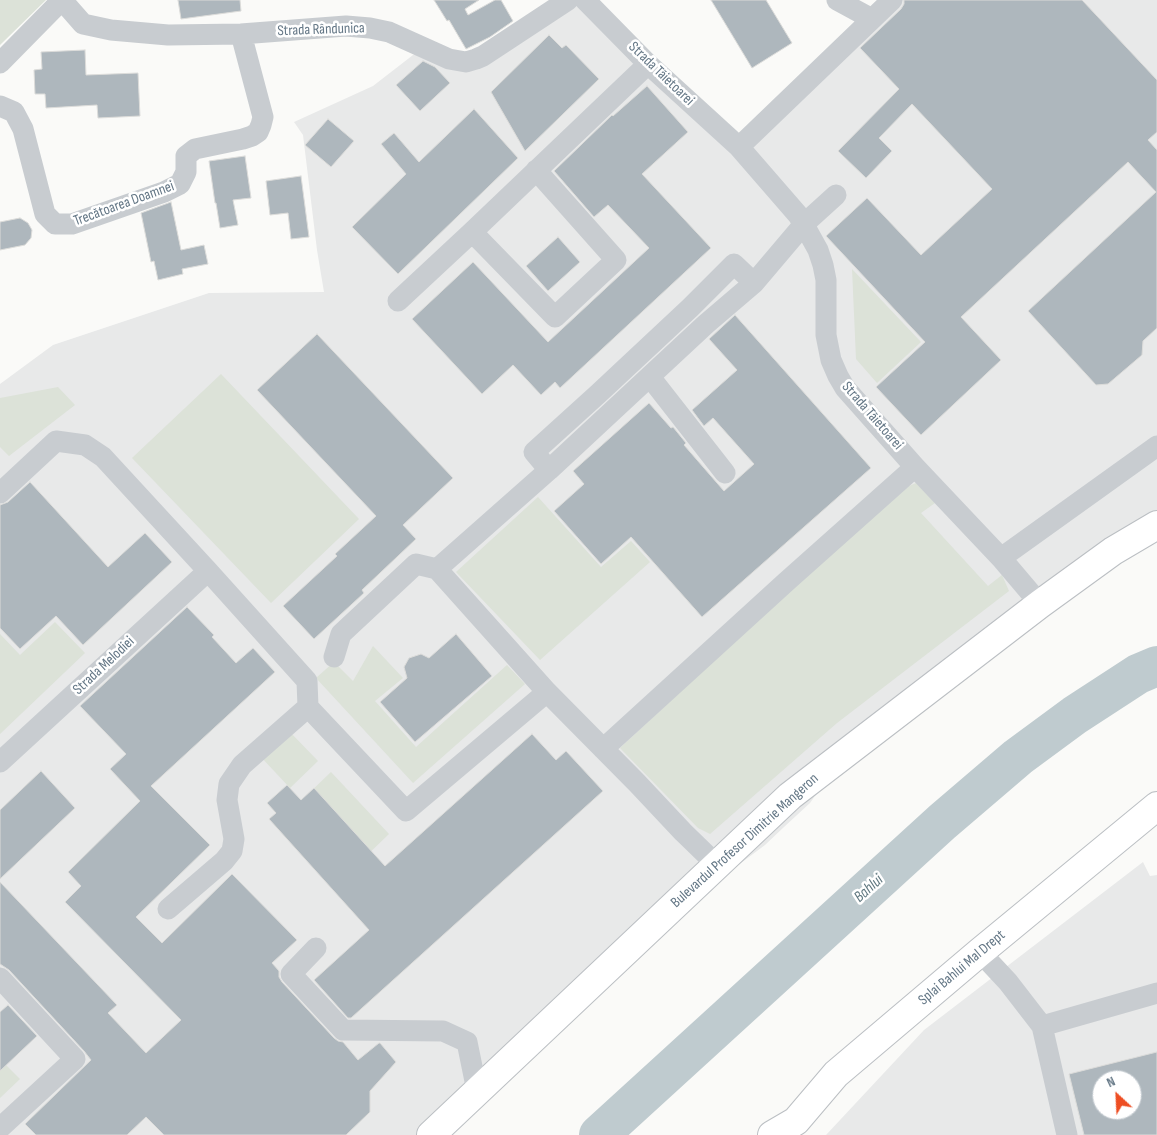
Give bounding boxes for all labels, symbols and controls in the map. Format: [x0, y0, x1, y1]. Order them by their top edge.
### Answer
street label: Strada Rândunica [277, 19, 365, 41]
street label: Strada Tăietoarei [624, 38, 698, 110]
street label: Trecătoarea Doamnei [71, 177, 177, 231]
street label: Strada Tăietoarei [838, 378, 906, 454]
street label: Strada Melodiei [70, 633, 138, 699]
street label: Bulevardul Profesor Dimitrie Mangeron [668, 770, 822, 912]
water label: Bahlui [850, 871, 888, 907]
street label: Splai Bahlui Mal Drept [915, 927, 1009, 1009]
north arrow [1092, 1070, 1142, 1120]
text: N [1104, 1073, 1118, 1091]

